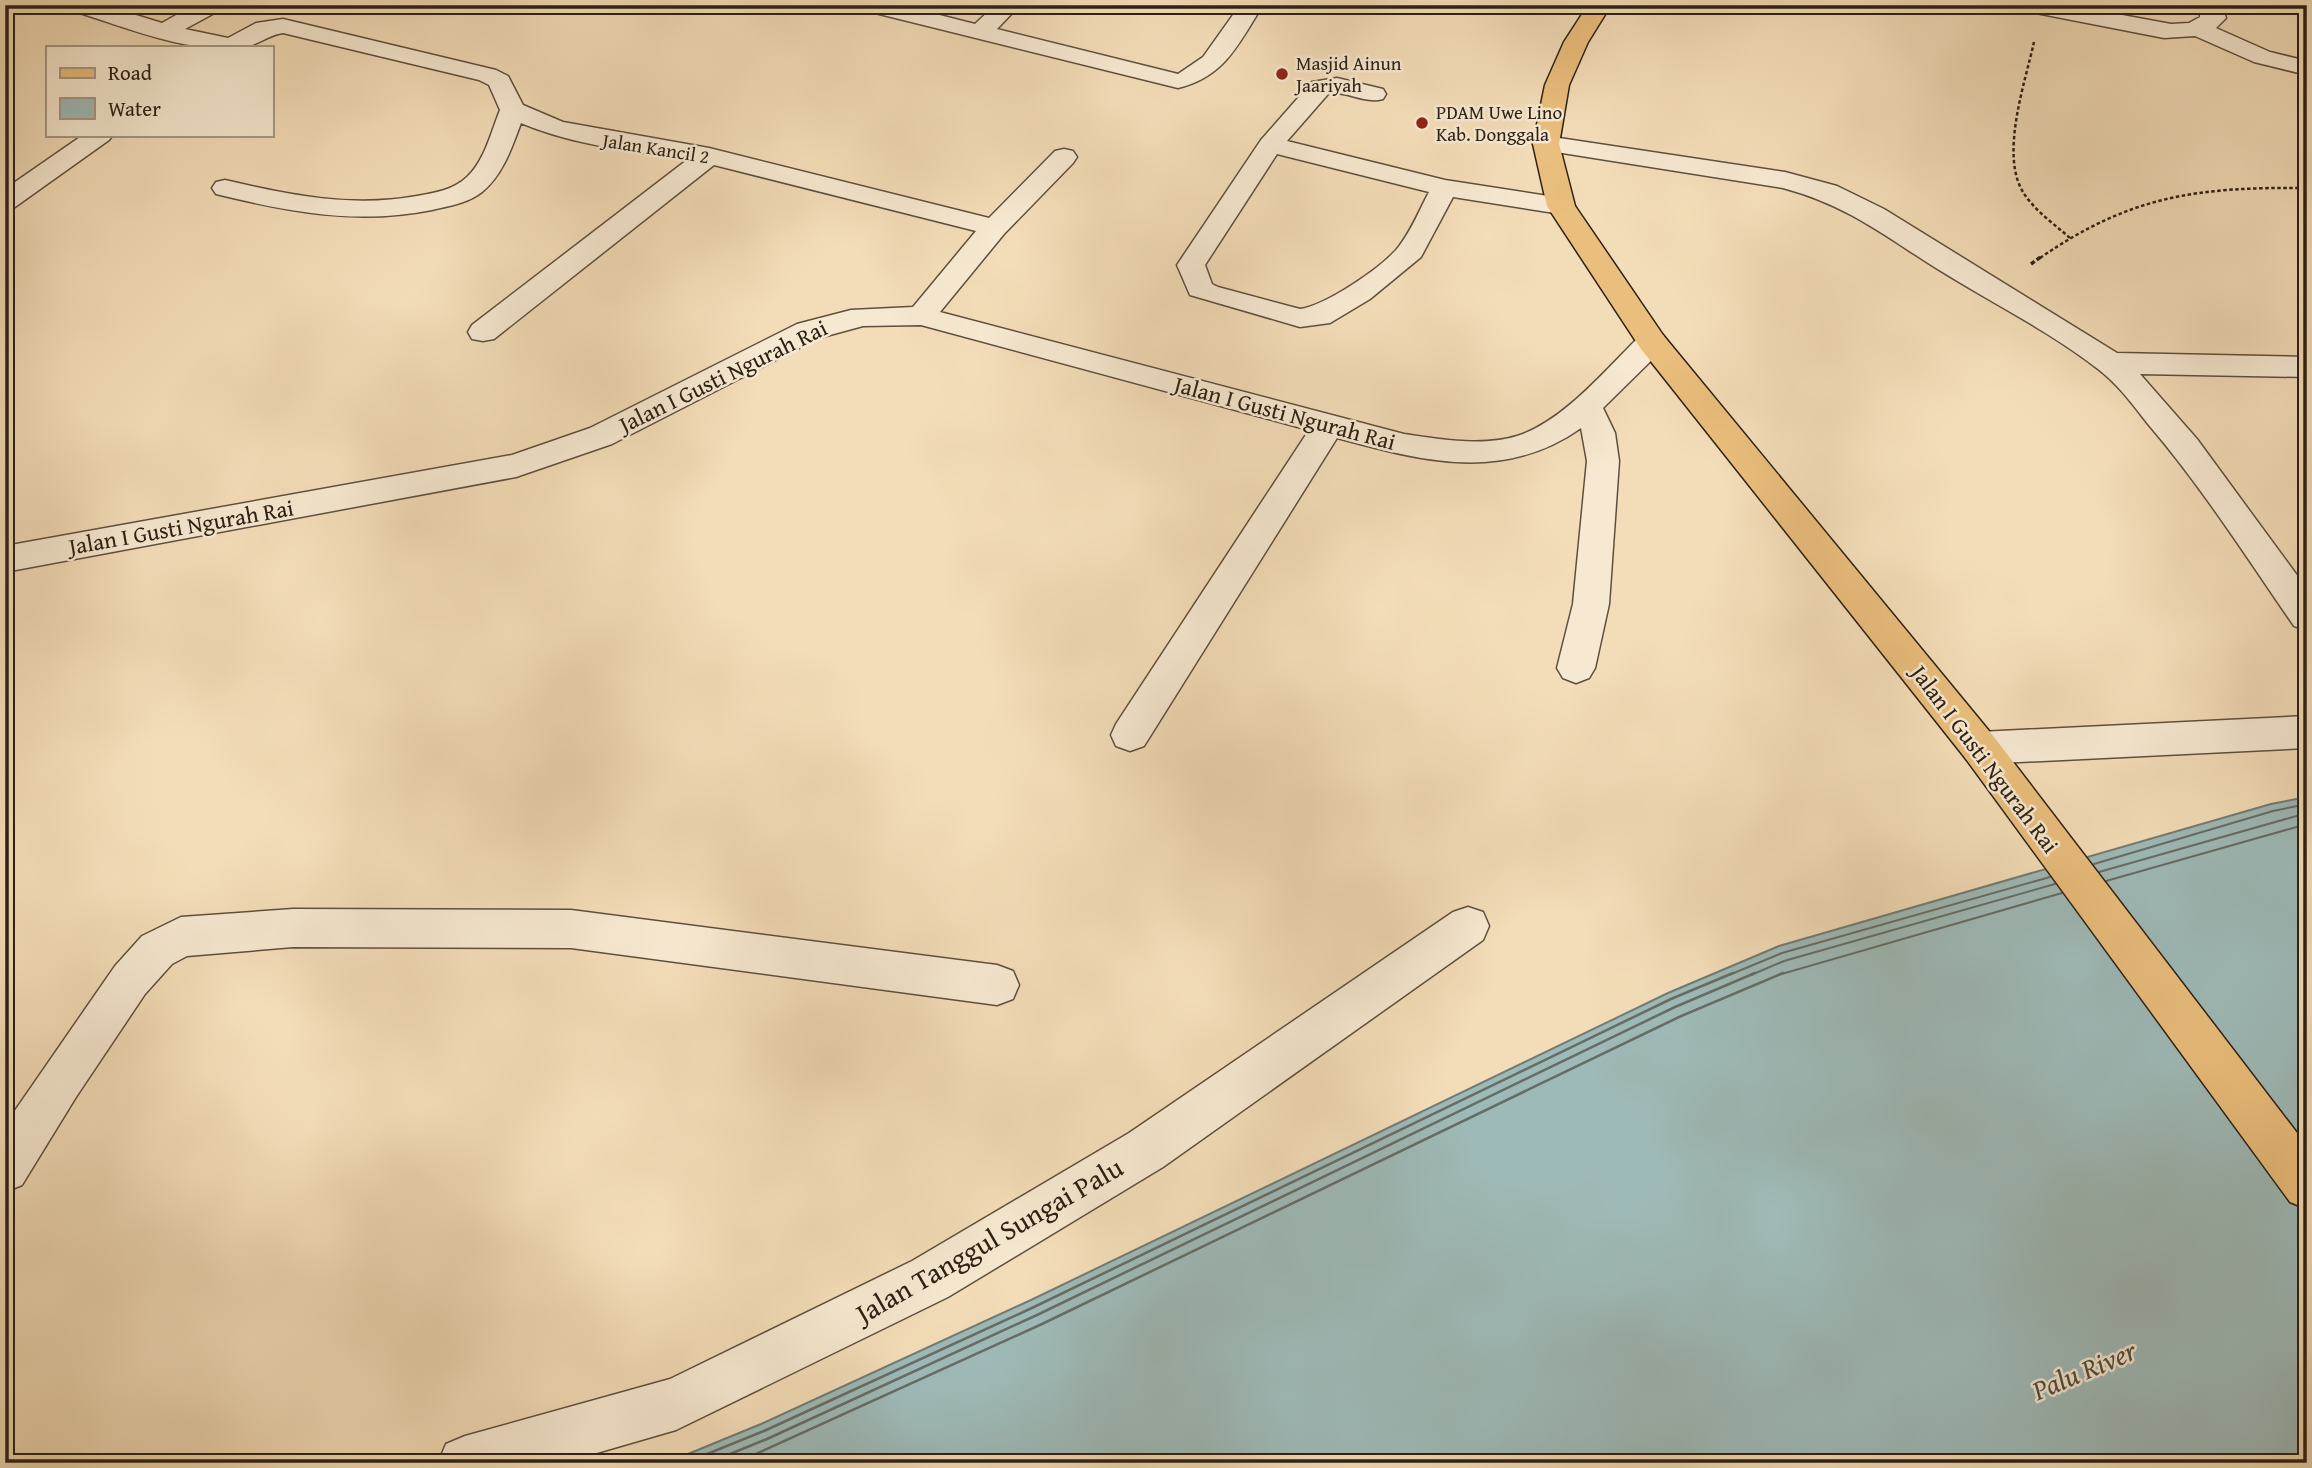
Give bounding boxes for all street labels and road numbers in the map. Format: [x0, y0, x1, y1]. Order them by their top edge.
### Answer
street label: Jalan Kancil 2 [599, 125, 711, 170]
street label: Jalan I Gusti Ngurah Rai [610, 311, 832, 442]
street label: Jalan I Gusti Ngurah Rai [1168, 366, 1399, 458]
street label: Jalan I Gusti Ngurah Rai [63, 490, 296, 563]
street label: Jalan I Gusti Ngurah Rai [1902, 655, 2067, 860]
street label: Jalan Tanggul Sungai Palu [845, 1146, 1130, 1334]

